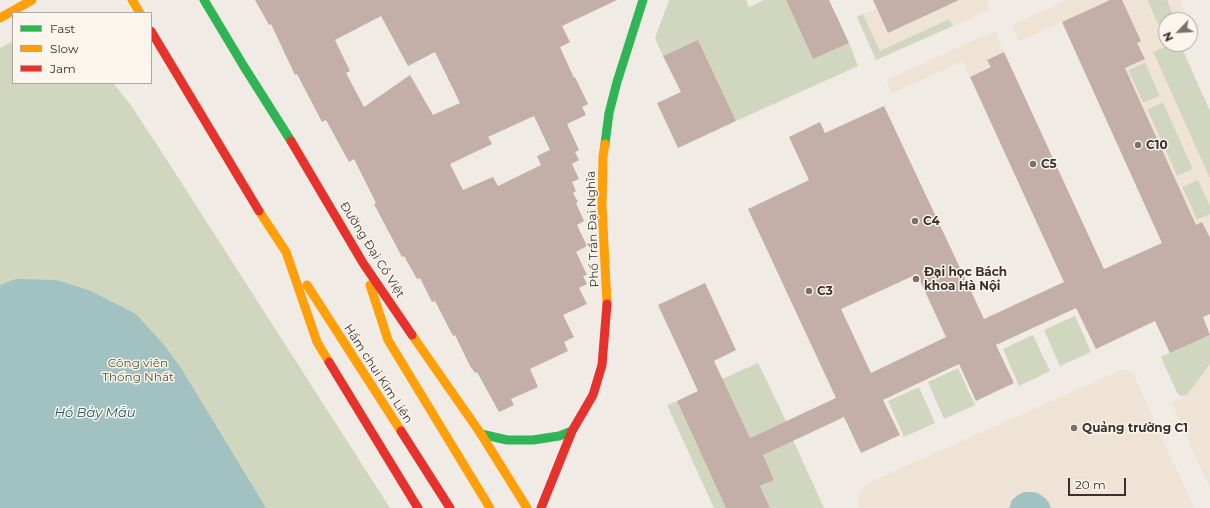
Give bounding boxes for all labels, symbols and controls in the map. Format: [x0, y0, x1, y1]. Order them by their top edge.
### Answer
legend [12, 12, 152, 84]
north arrow [1158, 12, 1198, 52]
text: Fast [50, 21, 75, 36]
text: N [1160, 30, 1176, 44]
text: Slow [50, 41, 79, 56]
text: Jam [50, 61, 76, 76]
place label: C10 [1146, 138, 1168, 152]
marker: C10 [1133, 140, 1143, 150]
place label: C5 [1041, 157, 1057, 171]
marker: C5 [1028, 159, 1038, 169]
street label: Phố Trần Đại Nghĩa [584, 170, 602, 288]
street label: Đường Đại Cồ Việt [337, 199, 407, 301]
place label: C4 [923, 214, 940, 228]
marker: C4 [910, 216, 920, 226]
place label: Đại học Bách khoa Hà Nội [924, 265, 1007, 293]
marker: Đại học Bách khoa Hà Nội [911, 274, 921, 284]
place label: C3 [817, 284, 833, 298]
marker: C3 [804, 286, 814, 296]
street label: Hầm chui Kim Liên [341, 322, 415, 426]
park label: Công viên Thống Nhất [102, 356, 174, 384]
water label: Hồ Bảy Mẫu [54, 405, 136, 421]
place label: Quảng trường C1 [1082, 421, 1188, 435]
marker: Quảng trường C1 [1069, 423, 1079, 433]
scale bar [1070, 470, 1128, 496]
text: 20 m [1075, 477, 1106, 492]

